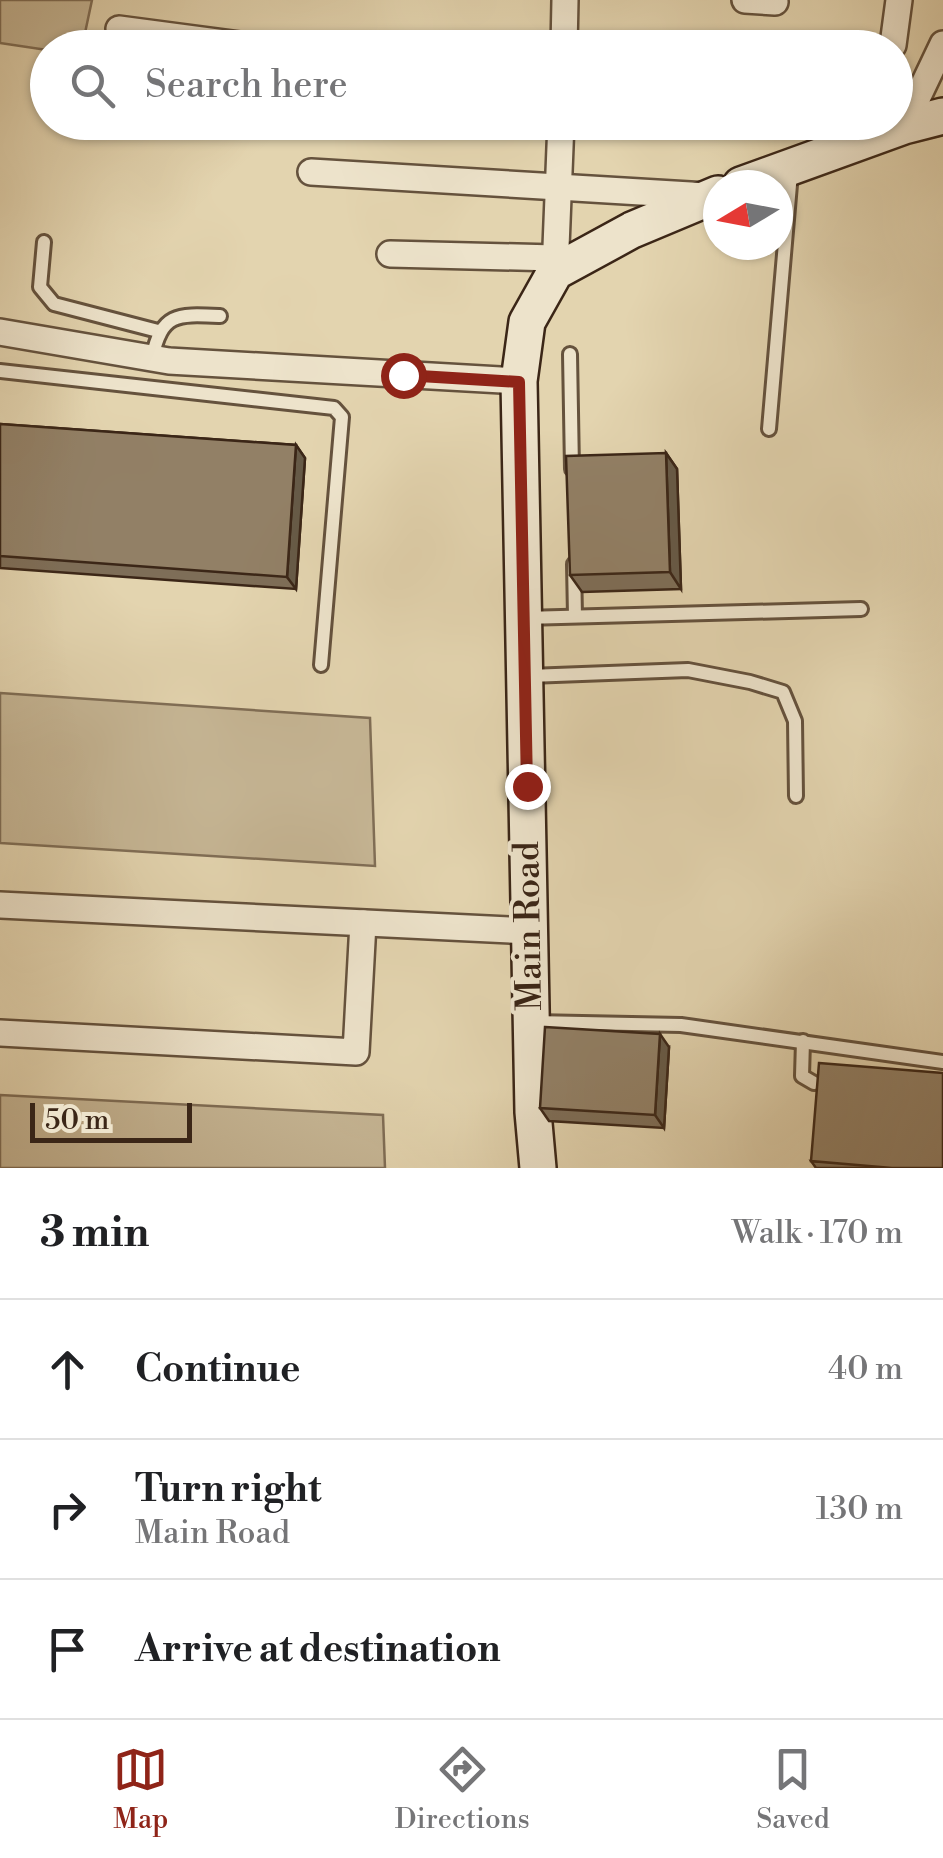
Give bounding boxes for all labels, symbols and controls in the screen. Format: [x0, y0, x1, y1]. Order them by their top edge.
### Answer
search box [30, 30, 913, 140]
icon: search [65, 58, 120, 113]
text: Search here [145, 62, 348, 109]
north arrow [703, 170, 793, 260]
route start [381, 353, 427, 399]
route end [505, 764, 551, 810]
street label: Main Road [506, 841, 552, 1011]
scale bar [30, 1098, 192, 1142]
text: 50 m [45, 1103, 109, 1138]
text: 3 min [40, 1207, 149, 1260]
text: Walk · 170 m [732, 1213, 903, 1253]
icon: ahead [40, 1342, 95, 1397]
text: Continue [135, 1346, 300, 1393]
text: 40 m [828, 1349, 903, 1389]
text: Turn right [135, 1466, 321, 1513]
icon: right [40, 1482, 95, 1537]
text: 130 m [816, 1489, 903, 1529]
text: Main Road [135, 1513, 290, 1553]
icon: arrive [40, 1622, 95, 1677]
text: Arrive at destination [135, 1626, 501, 1673]
tab: Map [113, 1742, 168, 1837]
tab: Directions [395, 1742, 530, 1837]
tab: Saved [756, 1742, 830, 1837]

